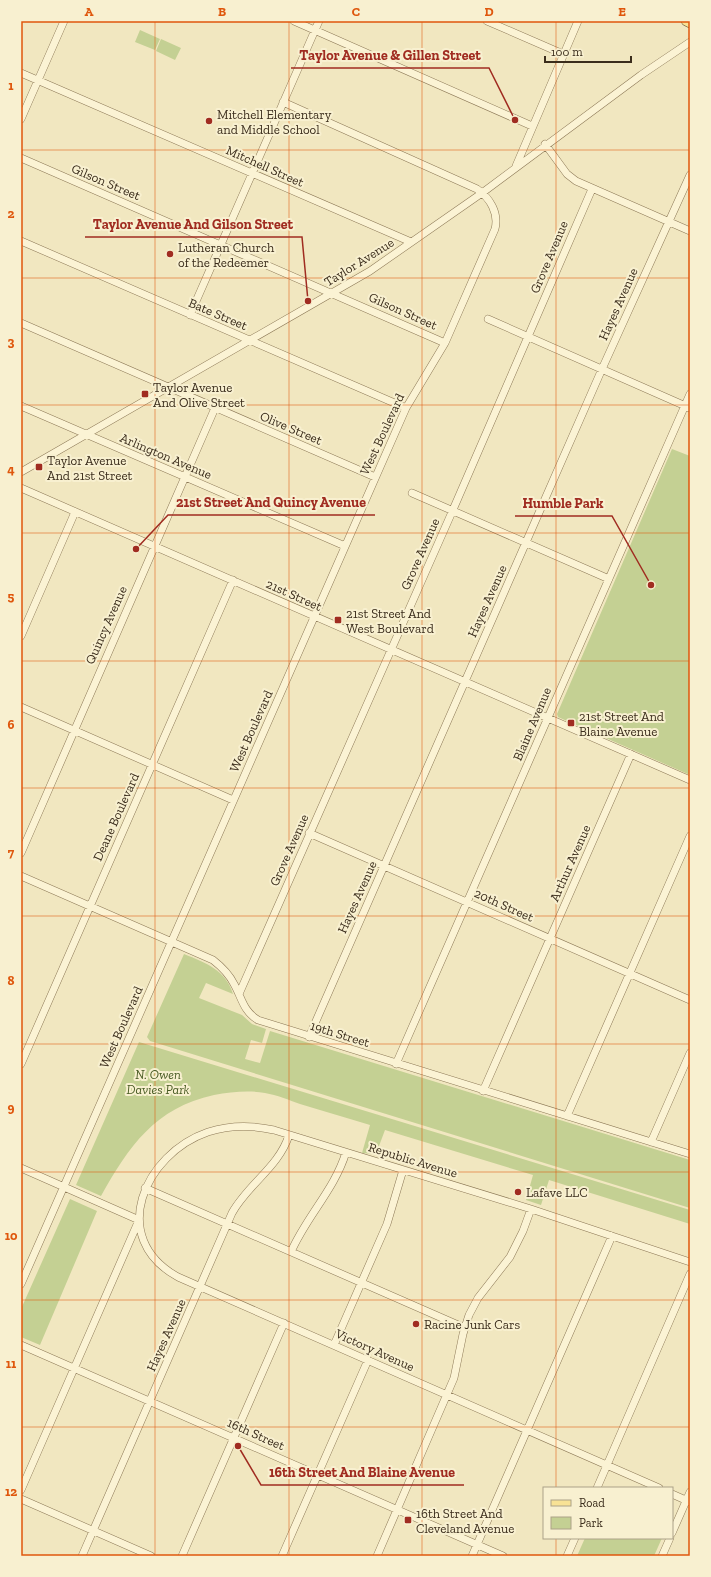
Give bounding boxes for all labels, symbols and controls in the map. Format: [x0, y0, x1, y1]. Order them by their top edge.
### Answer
text: A [85, 4, 94, 19]
text: B [218, 4, 226, 19]
text: C [352, 4, 360, 19]
text: D [484, 4, 494, 19]
text: E [618, 4, 626, 19]
scale bar [545, 38, 631, 64]
callout: Taylor Avenue & Gillen Street [291, 42, 489, 68]
text: 100 m [551, 45, 583, 59]
text: Taylor Avenue & Gillen Street [299, 47, 481, 64]
text: 1 [8, 78, 14, 93]
place label: Mitchell Elementary and Middle School [217, 107, 332, 137]
marker: Mitchell Elementary and Middle School [204, 116, 214, 126]
street label: Mitchell Street [224, 142, 306, 190]
street label: Gilson Street [69, 161, 143, 203]
text: 2 [8, 206, 15, 221]
callout: Taylor Avenue And Gilson Street [85, 211, 302, 237]
text: Taylor Avenue And Gilson Street [93, 216, 294, 233]
street label: Grove Avenue [527, 219, 571, 295]
street label: Taylor Avenue [321, 235, 397, 289]
place label: Lutheran Church of the Redeemer [178, 240, 275, 270]
marker: Lutheran Church of the Redeemer [165, 249, 175, 259]
street label: Hayes Avenue [595, 265, 641, 343]
street label: Gilson Street [367, 289, 440, 333]
street label: Bate Street [186, 295, 250, 333]
text: 3 [8, 334, 15, 349]
place label: Taylor Avenue And Olive Street [153, 380, 245, 410]
marker: Taylor Avenue And Olive Street [140, 389, 150, 399]
street label: West Boulevard [357, 391, 407, 477]
street label: Olive Street [258, 408, 324, 448]
street label: Arlington Avenue [118, 430, 214, 482]
place label: Taylor Avenue And 21st Street [47, 453, 133, 483]
text: 4 [7, 462, 15, 477]
marker: Taylor Avenue And 21st Street [34, 462, 44, 472]
callout: 21st Street And Quincy Avenue [168, 489, 375, 515]
callout: Humble Park [515, 490, 612, 516]
text: 21st Street And Quincy Avenue [176, 494, 366, 511]
text: Humble Park [522, 495, 604, 512]
street label: Grove Avenue [397, 516, 443, 592]
street label: Hayes Avenue [464, 562, 510, 640]
street label: 21st Street [264, 576, 324, 614]
street label: Quincy Avenue [82, 584, 130, 666]
text: 5 [8, 589, 15, 604]
place label: 21st Street And West Boulevard [346, 606, 434, 636]
marker: 21st Street And West Boulevard [333, 615, 343, 625]
street label: Blaine Avenue [510, 685, 554, 763]
street label: West Boulevard [226, 688, 276, 774]
place label: 21st Street And Blaine Avenue [579, 709, 664, 739]
text: 6 [8, 717, 15, 732]
marker: 21st Street And Blaine Avenue [566, 718, 576, 728]
street label: Deane Boulevard [90, 771, 142, 863]
street label: Grove Avenue [266, 812, 312, 888]
street label: Arthur Avenue [546, 822, 594, 904]
text: 7 [8, 845, 15, 860]
street label: Hayes Avenue [334, 858, 380, 936]
street label: 20th Street [472, 885, 536, 925]
text: 8 [7, 973, 15, 988]
street label: West Boulevard [96, 984, 146, 1070]
street label: 19th Street [309, 1018, 372, 1050]
park label: N. Owen Davies Park [127, 1067, 190, 1097]
text: 9 [8, 1100, 15, 1115]
street label: Republic Avenue [367, 1139, 459, 1181]
place label: Lafave LLC [526, 1185, 588, 1200]
marker: Lafave LLC [513, 1187, 523, 1197]
text: 10 [5, 1228, 18, 1243]
street label: Hayes Avenue [143, 1296, 189, 1374]
place label: Racine Junk Cars [424, 1317, 520, 1332]
marker: Racine Junk Cars [411, 1319, 421, 1329]
street label: Victory Avenue [332, 1325, 417, 1374]
text: 11 [6, 1356, 17, 1371]
street label: 16th Street [225, 1415, 287, 1453]
callout: 16th Street And Blaine Avenue [261, 1459, 464, 1485]
text: 16th Street And Blaine Avenue [269, 1464, 455, 1481]
text: 12 [5, 1484, 17, 1499]
legend [543, 1487, 673, 1539]
text: Road [579, 1496, 605, 1510]
place label: 16th Street And Cleveland Avenue [416, 1506, 514, 1536]
marker: 16th Street And Cleveland Avenue [403, 1515, 413, 1525]
text: Park [579, 1516, 604, 1530]

